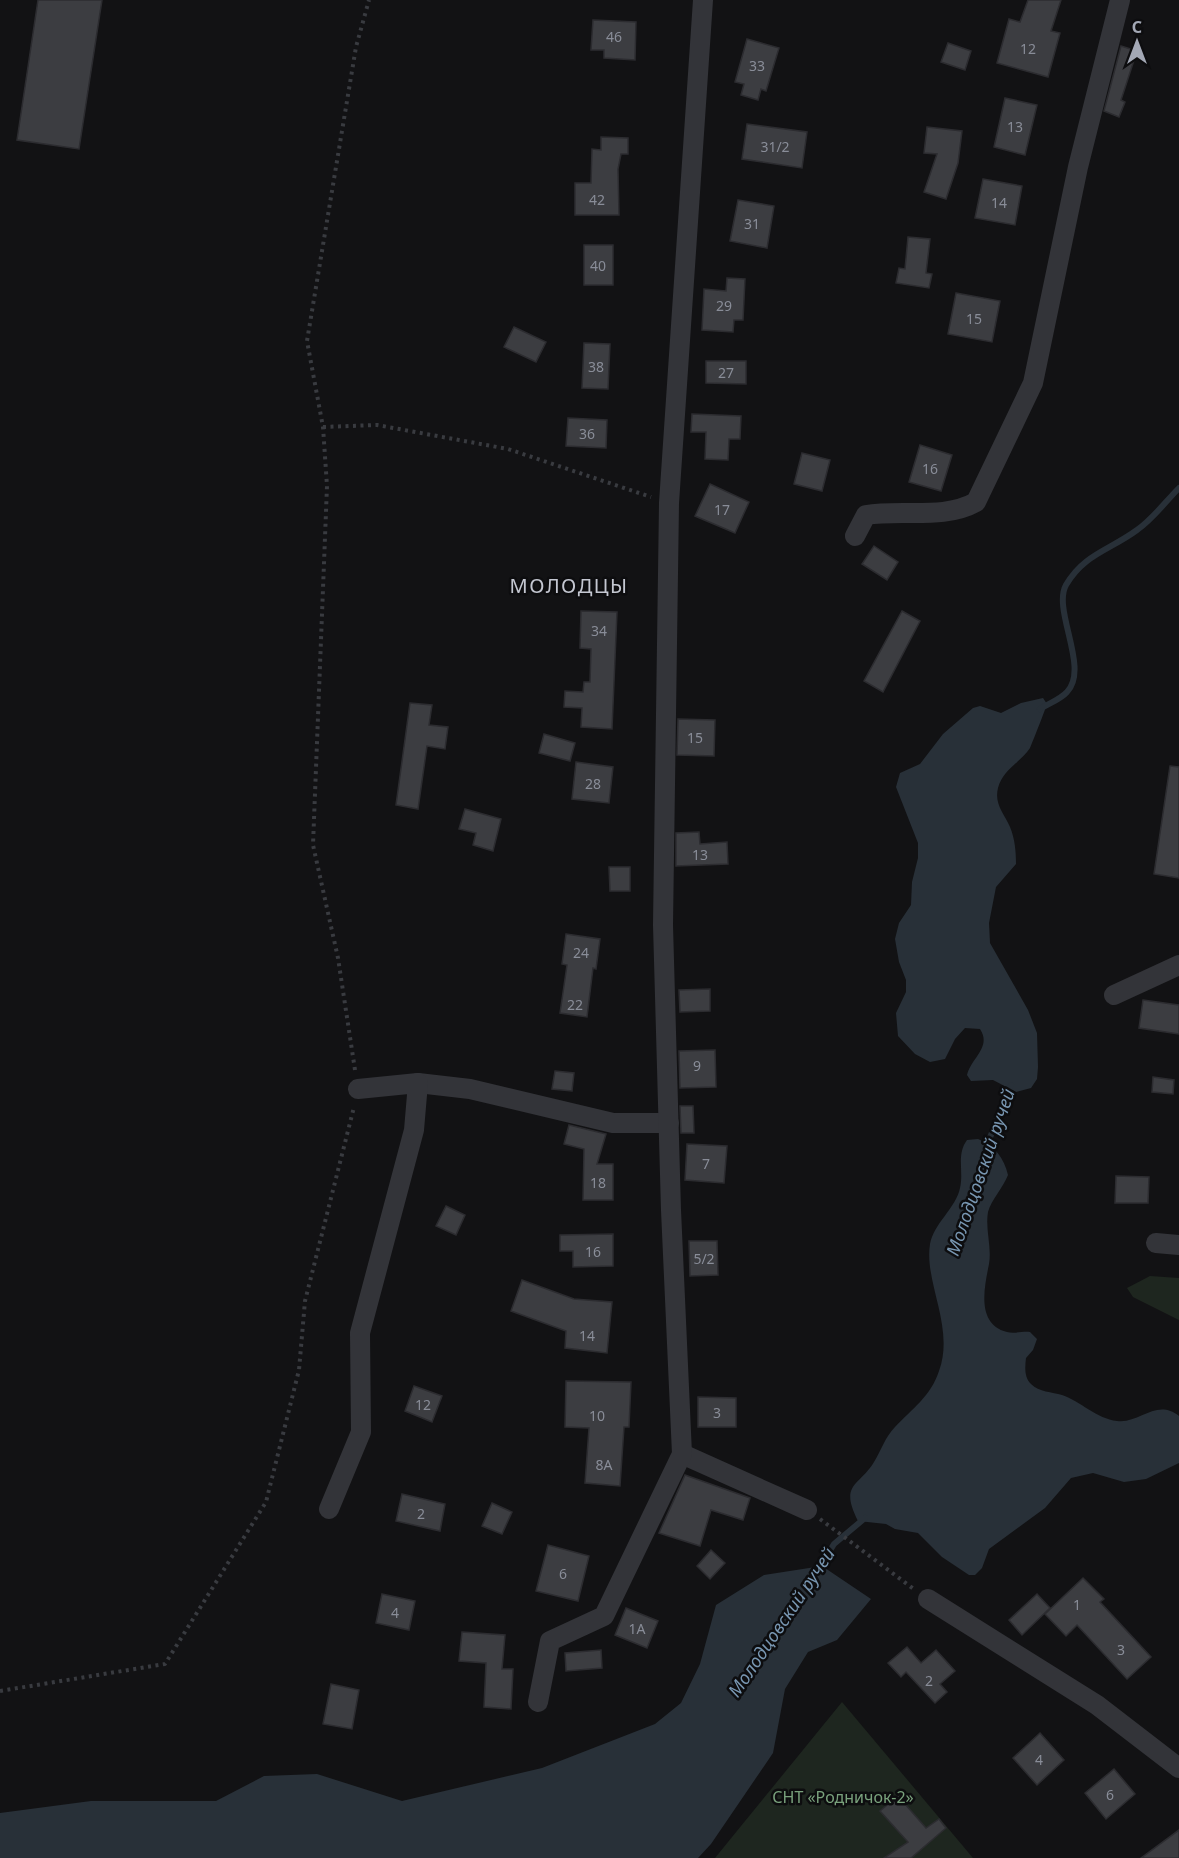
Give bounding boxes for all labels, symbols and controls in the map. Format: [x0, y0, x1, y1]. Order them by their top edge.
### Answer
north arrow [1107, 12, 1167, 72]
text: С [1132, 16, 1142, 38]
house number: 46 [606, 27, 622, 46]
house number: 12 [1020, 39, 1036, 58]
house number: 33 [749, 56, 765, 75]
house number: 13 [1007, 117, 1023, 136]
house number: 31/2 [760, 137, 790, 156]
house number: 42 [589, 190, 605, 209]
house number: 14 [991, 193, 1007, 212]
house number: 31 [744, 214, 760, 233]
house number: 40 [590, 256, 606, 275]
house number: 29 [716, 296, 732, 315]
house number: 15 [966, 309, 982, 328]
house number: 38 [588, 357, 604, 376]
house number: 27 [718, 363, 734, 382]
house number: 36 [579, 424, 595, 443]
house number: 16 [922, 459, 938, 478]
house number: 17 [714, 500, 730, 519]
district label: МОЛОДЦЫ [510, 572, 629, 599]
house number: 34 [591, 621, 607, 640]
house number: 15 [687, 728, 703, 747]
house number: 28 [585, 774, 601, 793]
house number: 13 [692, 845, 708, 864]
house number: 24 [573, 943, 589, 962]
house number: 22 [567, 995, 583, 1014]
house number: 9 [693, 1056, 701, 1075]
water label: Молодцовский ручей [940, 1085, 1020, 1259]
house number: 7 [702, 1154, 710, 1173]
house number: 18 [590, 1173, 606, 1192]
house number: 16 [585, 1242, 601, 1261]
house number: 5/2 [693, 1249, 715, 1268]
house number: 14 [579, 1326, 595, 1345]
house number: 12 [415, 1395, 431, 1414]
house number: 3 [713, 1403, 721, 1422]
house number: 10 [589, 1406, 605, 1425]
house number: 8А [596, 1455, 613, 1474]
house number: 2 [417, 1504, 425, 1523]
water label: Молодцовский ручей [722, 1543, 840, 1701]
house number: 6 [559, 1564, 567, 1583]
house number: 1 [1073, 1595, 1081, 1614]
house number: 4 [391, 1603, 399, 1622]
house number: 1А [629, 1619, 646, 1638]
house number: 3 [1117, 1640, 1125, 1659]
house number: 2 [925, 1671, 933, 1690]
house number: 4 [1035, 1750, 1043, 1769]
house number: 6 [1106, 1785, 1114, 1804]
park label: СНТ «Родничок-2» [772, 1786, 914, 1808]

